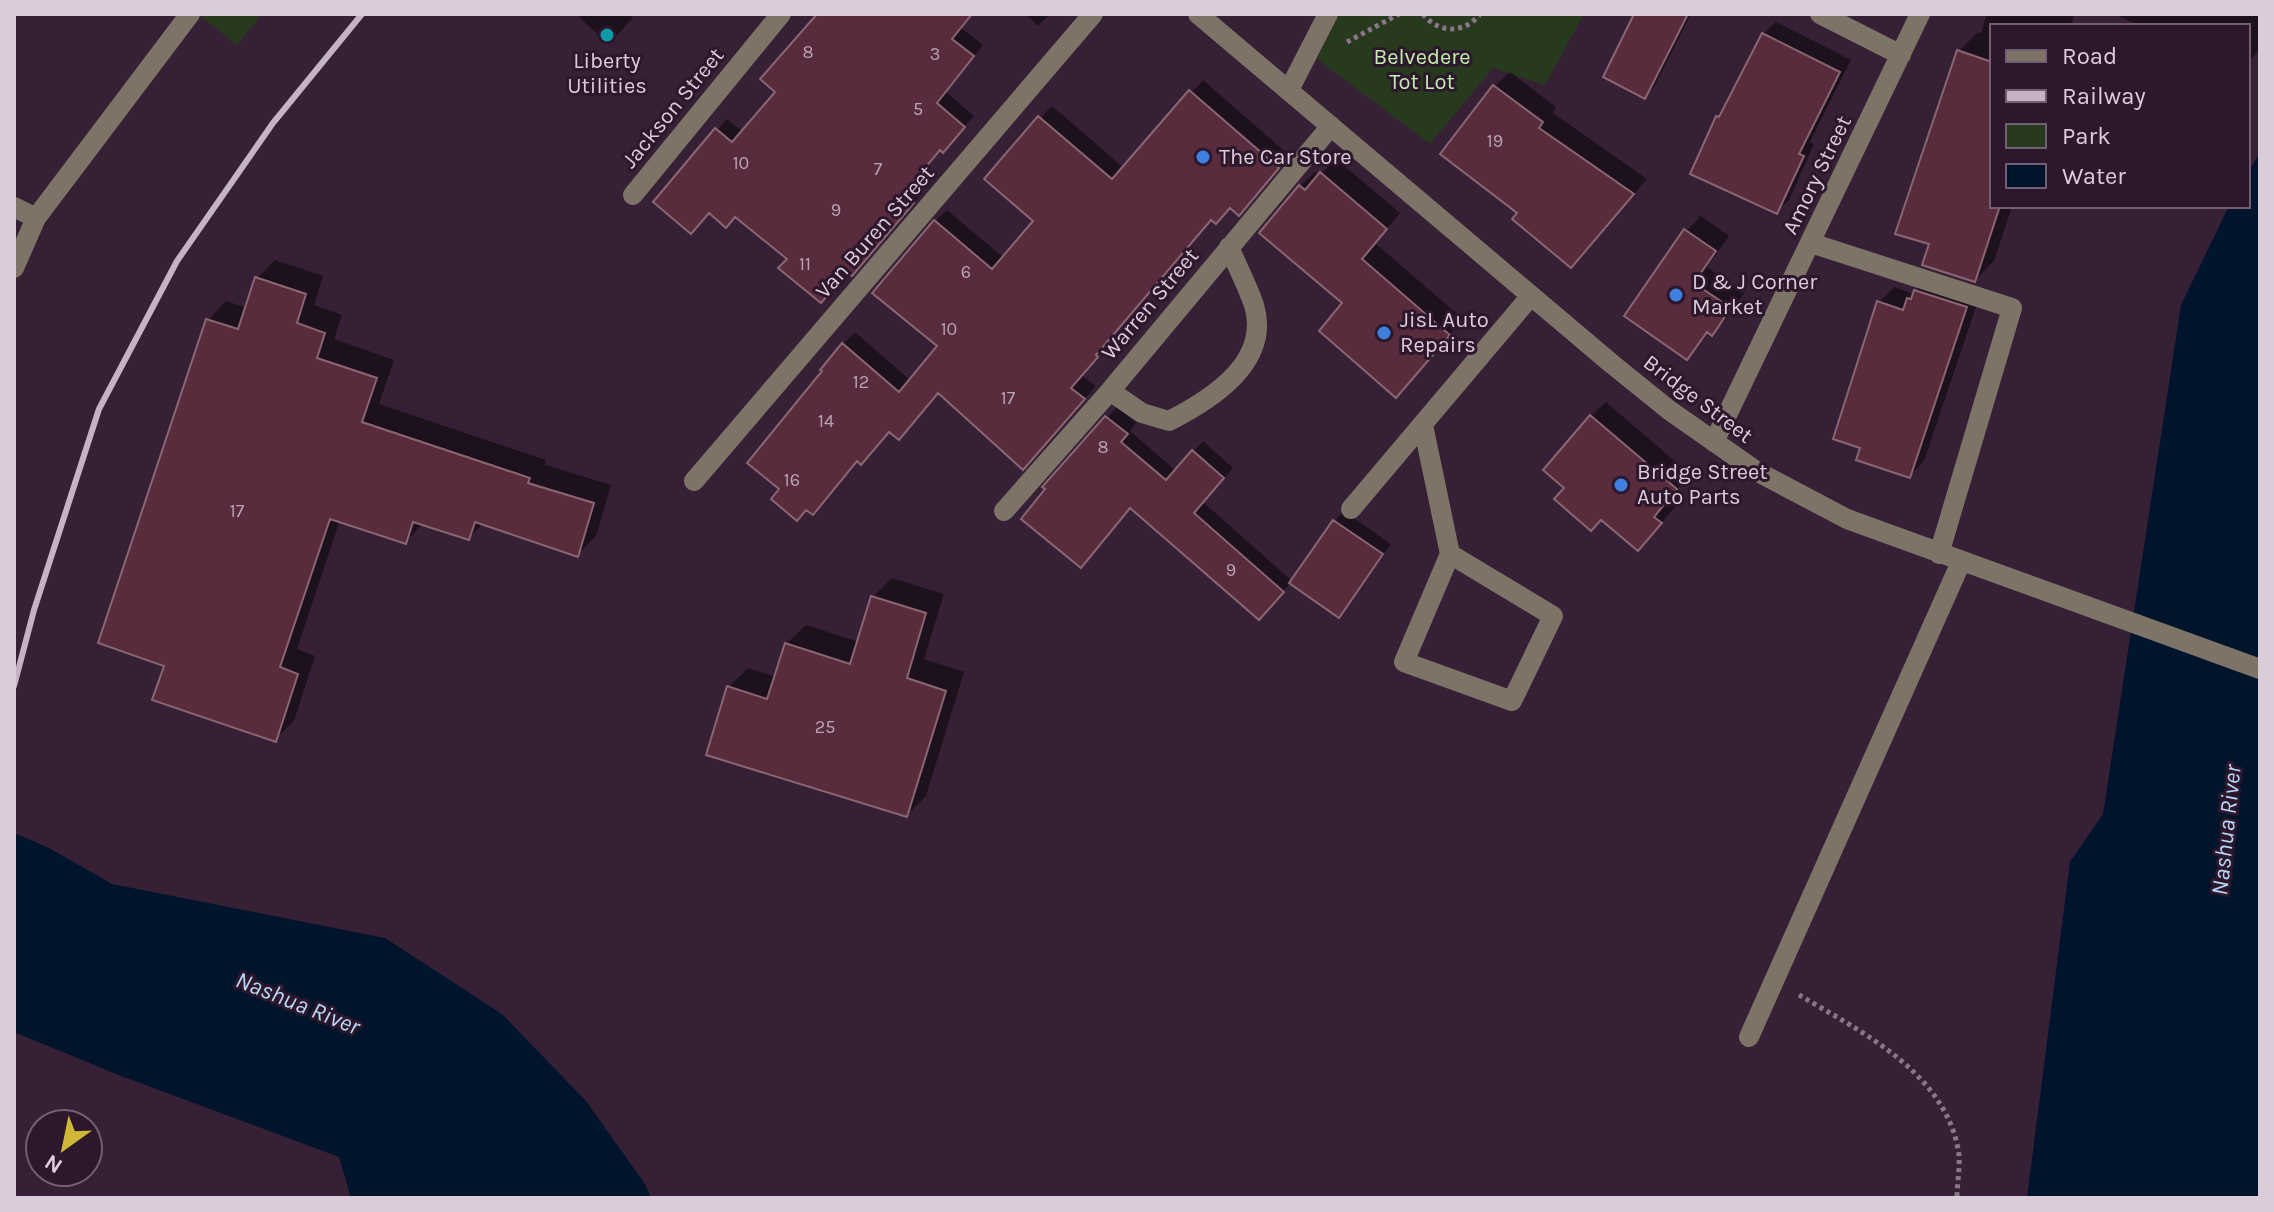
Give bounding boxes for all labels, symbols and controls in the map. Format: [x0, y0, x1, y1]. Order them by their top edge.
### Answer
legend [1990, 24, 2250, 208]
marker: Liberty Utilities [598, 26, 616, 44]
house number: 8 [802, 41, 814, 63]
text: Road [2062, 42, 2117, 70]
street label: Jackson Street [617, 43, 729, 173]
house number: 3 [930, 43, 940, 65]
park label: Belvedere Tot Lot [1373, 44, 1471, 95]
place label: Liberty Utilities [567, 48, 647, 99]
text: Railway [2062, 82, 2146, 110]
house number: 5 [913, 98, 923, 120]
street label: Amory Street [1777, 111, 1857, 239]
text: Park [2062, 122, 2111, 150]
house number: 19 [1487, 130, 1503, 152]
place label: The Car Store [1219, 144, 1351, 170]
marker: The Car Store [1194, 148, 1212, 166]
house number: 10 [733, 152, 749, 174]
house number: 7 [874, 158, 883, 180]
street label: Van Buren Street [810, 160, 940, 304]
text: Water [2062, 162, 2126, 190]
house number: 9 [831, 199, 841, 221]
street label: Warren Street [1096, 243, 1204, 365]
house number: 11 [799, 253, 811, 275]
house number: 6 [961, 261, 971, 283]
place label: D & J Corner Market [1692, 269, 1817, 320]
marker: D & J Corner Market [1667, 286, 1685, 304]
place label: JisL Auto Repairs [1400, 307, 1489, 358]
house number: 10 [941, 318, 957, 340]
marker: JisL Auto Repairs [1375, 324, 1393, 342]
street label: Bridge Street [1638, 349, 1758, 449]
house number: 12 [853, 371, 869, 393]
house number: 17 [1001, 387, 1016, 409]
house number: 14 [818, 410, 834, 432]
house number: 8 [1097, 436, 1109, 458]
place label: Bridge Street Auto Parts [1637, 459, 1768, 510]
house number: 16 [784, 469, 800, 491]
marker: Bridge Street Auto Parts [1612, 476, 1630, 494]
house number: 17 [230, 500, 245, 522]
house number: 9 [1226, 559, 1236, 581]
house number: 25 [815, 716, 835, 738]
water label: Nashua River [2205, 762, 2247, 897]
water label: Nashua River [232, 965, 365, 1041]
north arrow [24, 1108, 104, 1188]
text: N [40, 1149, 67, 1179]

